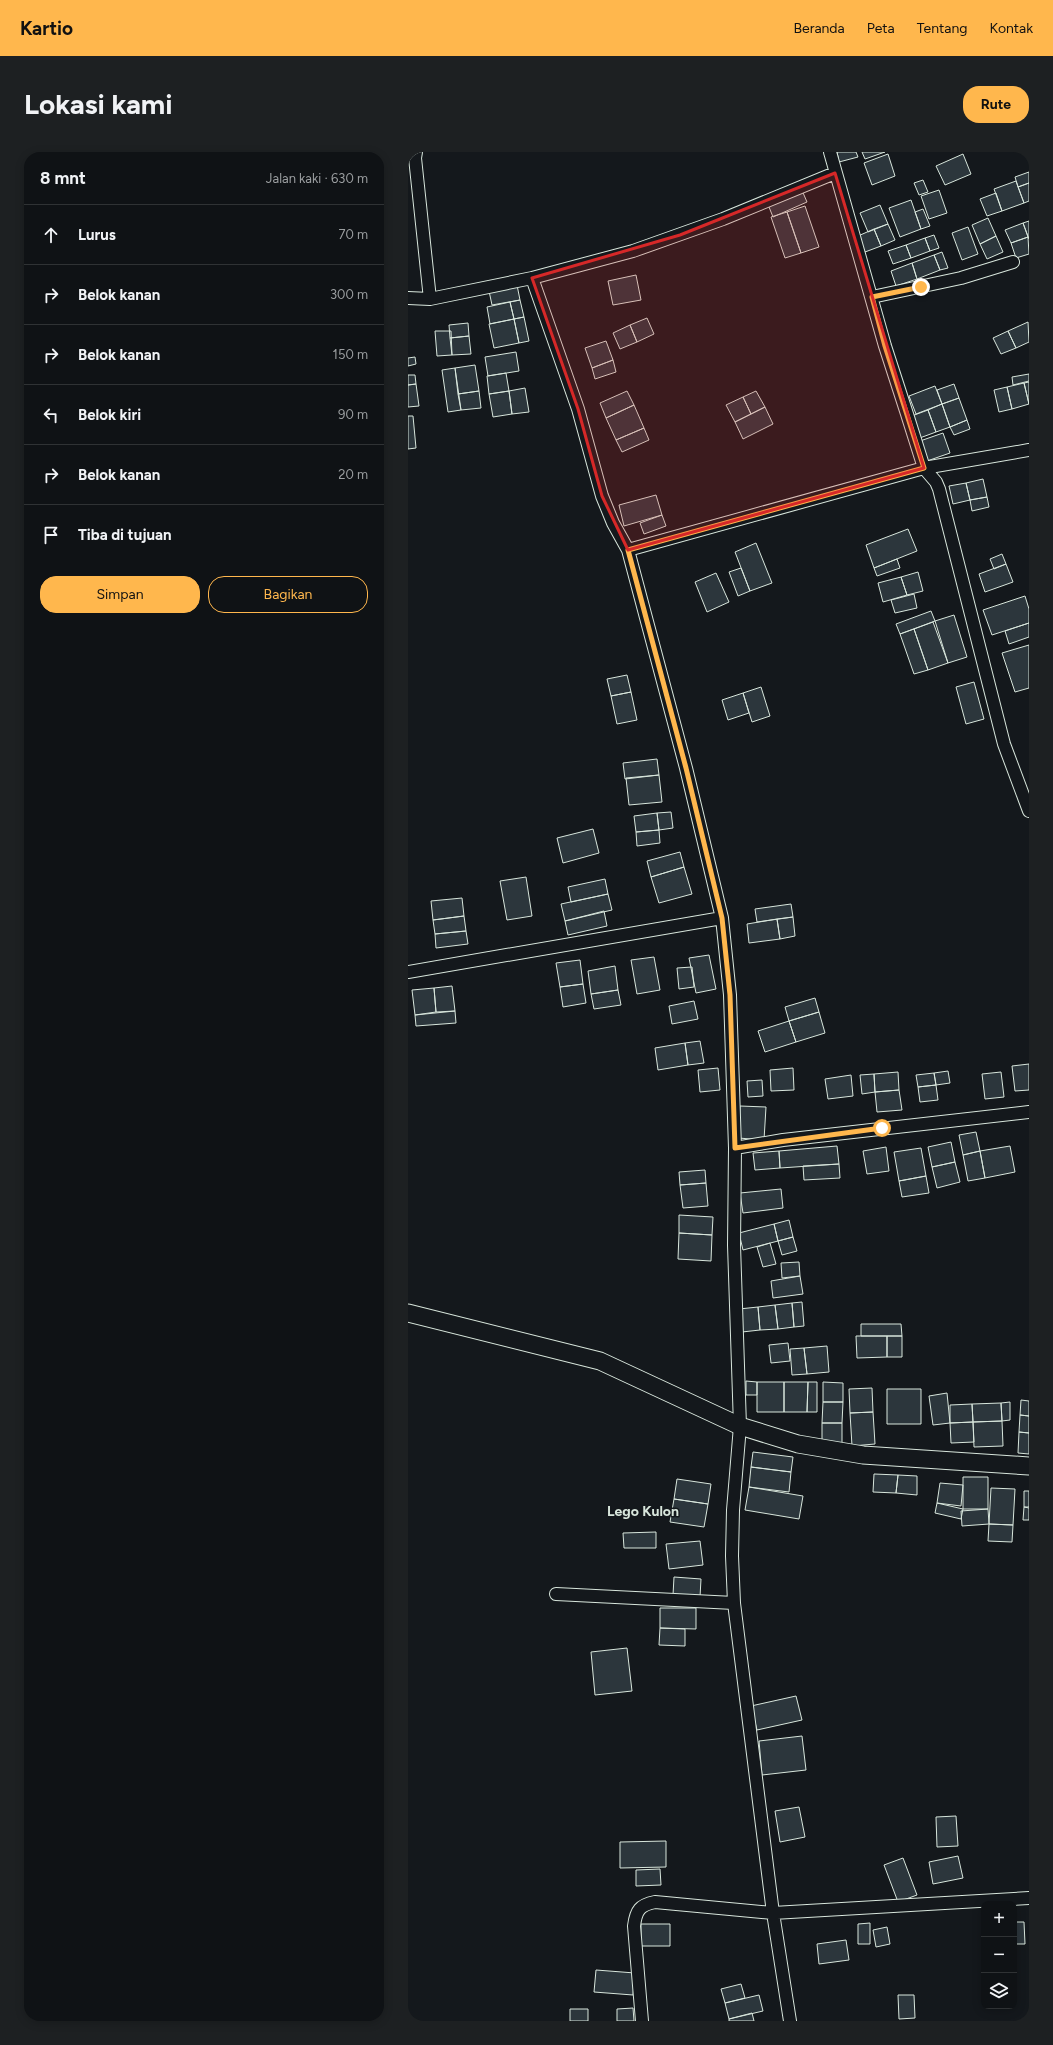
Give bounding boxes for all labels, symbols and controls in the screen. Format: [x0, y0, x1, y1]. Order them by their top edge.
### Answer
text: Kartio [20, 17, 73, 40]
text: Beranda [793, 20, 845, 37]
text: Peta [867, 20, 895, 37]
text: Tentang [917, 20, 967, 37]
text: Kontak [989, 20, 1033, 37]
button: Rute [963, 86, 1029, 123]
text: Lokasi kami [24, 87, 173, 121]
text: 8 mnt [40, 168, 86, 188]
text: Jalan kaki · 630 m [266, 171, 368, 186]
icon: ahead [40, 224, 62, 246]
text: Lurus [78, 226, 116, 244]
text: 70 m [338, 227, 368, 242]
route end [912, 278, 930, 296]
icon: right [40, 284, 62, 306]
text: Belok kanan [78, 286, 160, 304]
text: 300 m [330, 287, 368, 302]
icon: right [40, 344, 62, 366]
text: Belok kanan [78, 346, 160, 364]
text: 150 m [333, 347, 368, 362]
icon: left [40, 404, 62, 426]
text: Belok kiri [78, 406, 141, 424]
text: 90 m [338, 407, 368, 422]
icon: right [40, 464, 62, 486]
text: Belok kanan [78, 466, 160, 484]
text: 20 m [338, 467, 368, 482]
icon: arrive [40, 524, 62, 546]
text: Tiba di tujuan [78, 526, 172, 544]
button: Simpan [40, 576, 200, 613]
button: Bagikan [208, 576, 368, 613]
route start [873, 1119, 891, 1137]
district label: Lego Kulon [607, 1503, 679, 1520]
map controls [981, 1901, 1017, 2009]
button: + [981, 1901, 1017, 1937]
button: − [981, 1937, 1017, 1973]
button: layers [981, 1973, 1017, 2009]

